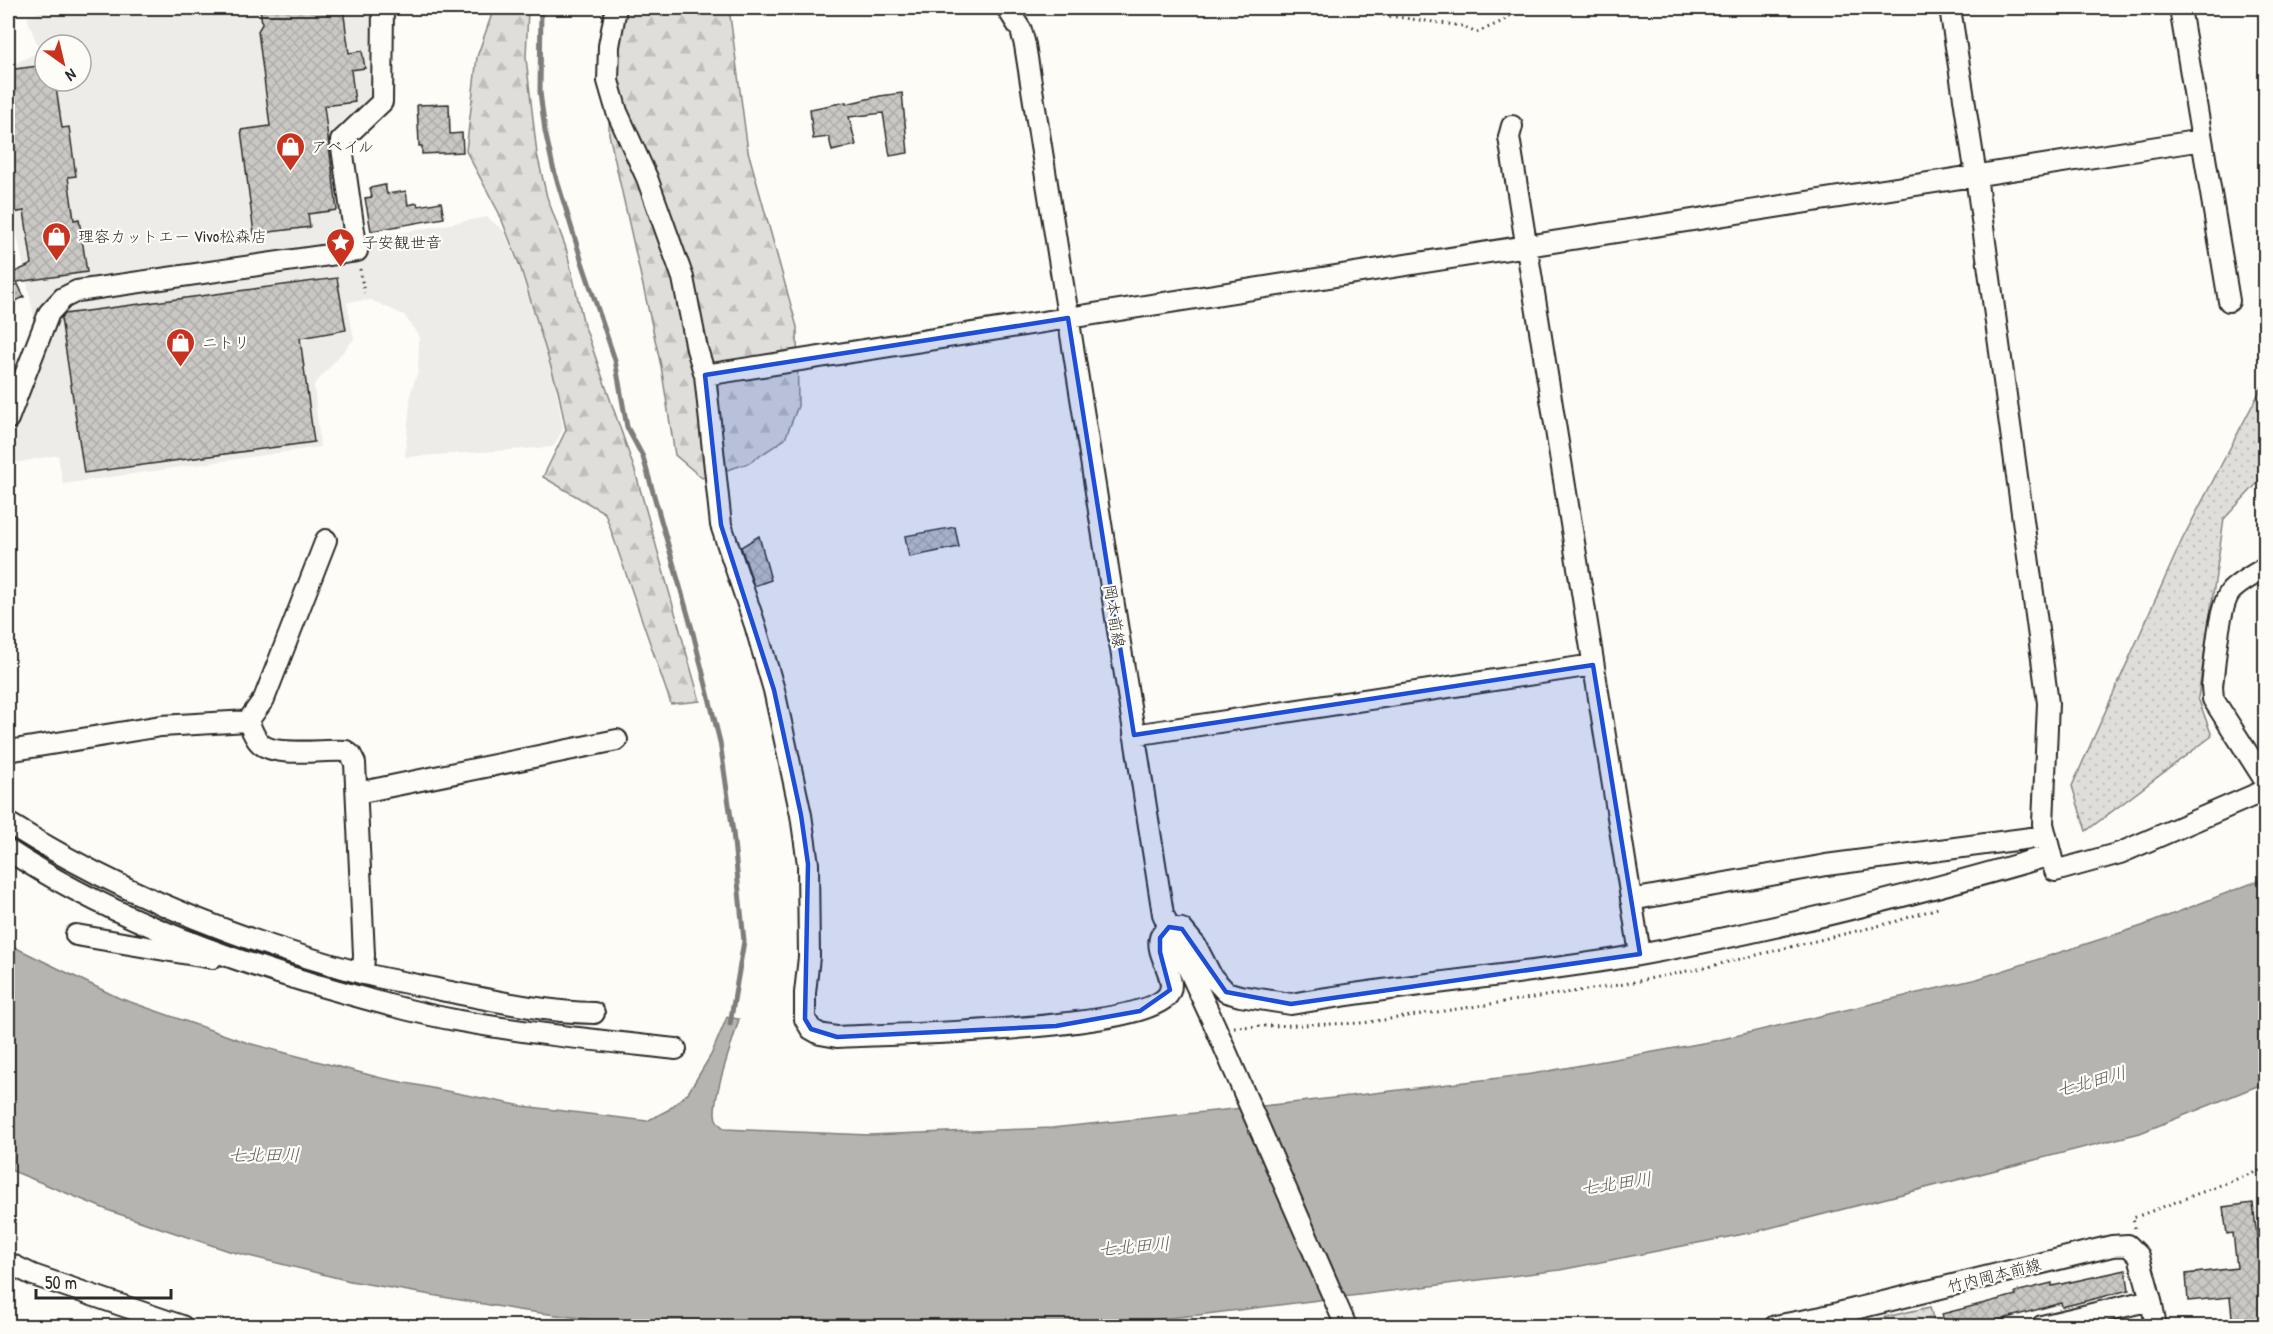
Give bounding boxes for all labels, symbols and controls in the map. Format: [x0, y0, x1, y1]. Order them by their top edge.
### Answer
north arrow [33, 33, 93, 93]
text: N [61, 64, 81, 87]
shop icon: アベイル [274, 130, 306, 172]
place label: アベイル [311, 135, 374, 157]
shop icon: 理容カットエー Vivo松森店 [41, 220, 73, 262]
place label: 理容カットエー Vivo松森店 [78, 225, 267, 247]
place icon: 子安観世音 [325, 226, 357, 268]
place label: 子安観世音 [362, 231, 442, 253]
shop icon: ニトリ [165, 326, 197, 368]
place label: ニトリ [202, 331, 250, 353]
street label: 岡本前線 [1099, 583, 1131, 649]
water label: 七北田川 [2053, 1060, 2129, 1102]
water label: 七北田川 [228, 1142, 300, 1167]
water label: 七北田川 [1579, 1166, 1653, 1200]
water label: 七北田川 [1097, 1230, 1171, 1262]
street label: 竹内岡本前線 [1945, 1253, 2043, 1297]
scale bar [36, 1262, 171, 1300]
text: 50 m [45, 1270, 77, 1295]

